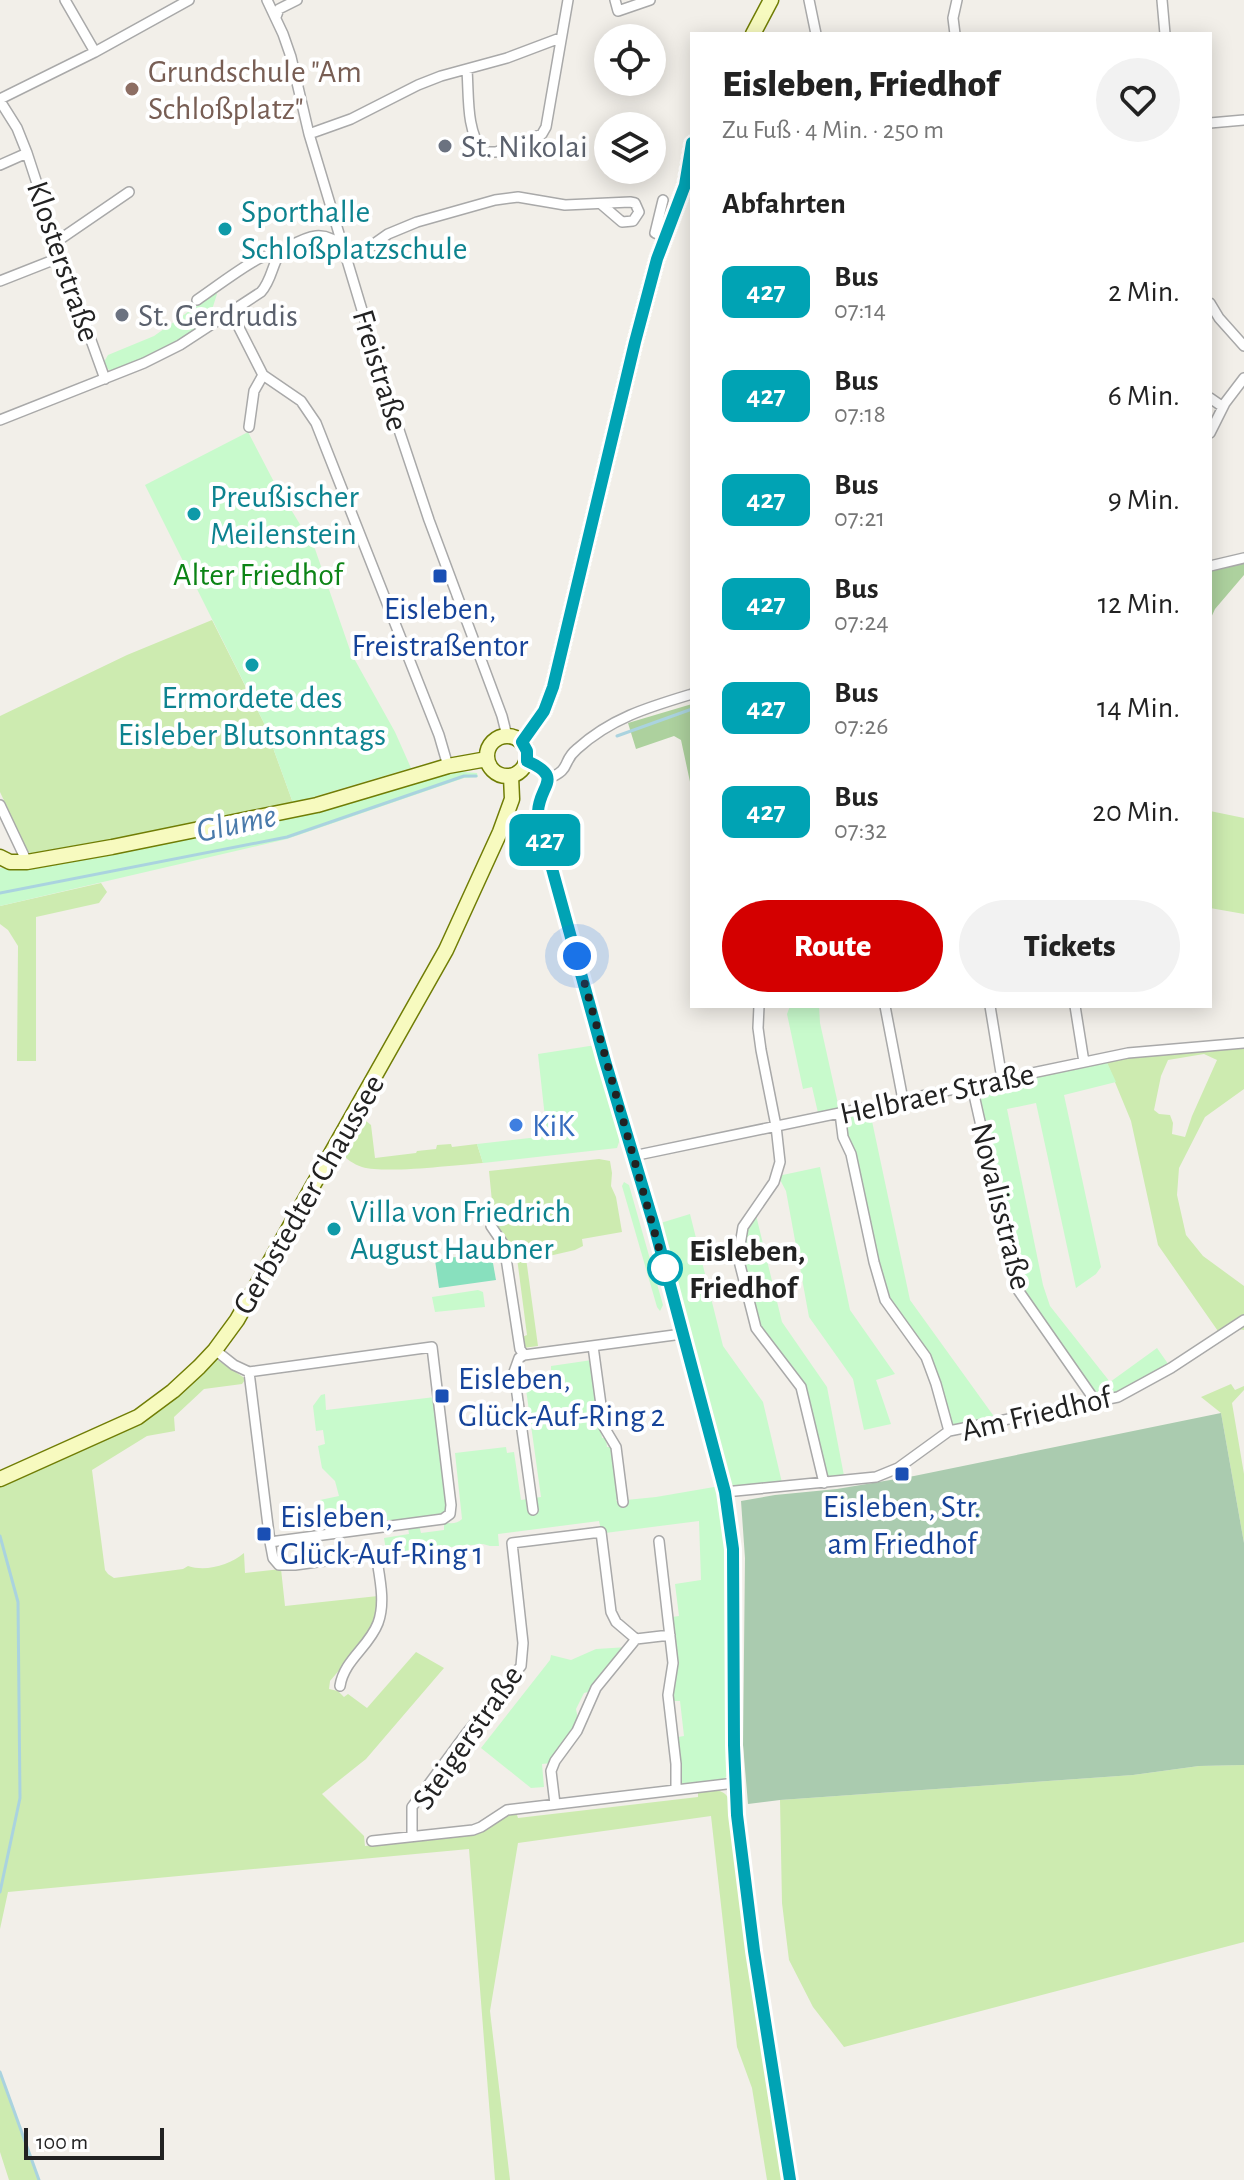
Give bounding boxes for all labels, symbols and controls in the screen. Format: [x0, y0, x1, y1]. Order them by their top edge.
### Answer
map controls [594, 24, 666, 184]
button: locate [594, 24, 666, 96]
place label: Grundschule "Am Schloßplatz" [148, 56, 362, 125]
button: heart [1096, 58, 1180, 142]
text: Eisleben, Friedhof [722, 66, 999, 104]
marker: Grundschule "Am Schloßplatz" [123, 80, 141, 98]
button: layers [594, 112, 666, 184]
text: Zu Fuß · 4 Min. · 250 m [722, 117, 944, 143]
place label: St. Nikolai [461, 131, 588, 163]
marker: St. Nikolai [436, 137, 454, 155]
street label: Klosterstraße [21, 177, 105, 346]
text: Abfahrten [722, 189, 846, 219]
place label: Sporthalle Schloßplatzschule [241, 196, 468, 265]
marker: Sporthalle Schloßplatzschule [216, 220, 234, 238]
text: Bus [834, 262, 879, 292]
text: 2 Min. [1108, 277, 1180, 307]
text: 427 [746, 278, 786, 306]
text: 07:14 [834, 297, 886, 323]
place label: St. Gerdrudis [138, 300, 298, 332]
marker: St. Gerdrudis [113, 306, 131, 324]
street label: Freistraße [346, 306, 414, 435]
text: Bus [834, 366, 879, 396]
text: 6 Min. [1108, 381, 1180, 411]
text: 427 [746, 382, 786, 410]
text: 07:18 [834, 401, 886, 427]
text: Bus [834, 470, 879, 500]
place label: Preußischer Meilenstein [210, 481, 360, 550]
text: 9 Min. [1108, 485, 1180, 515]
text: 427 [746, 486, 786, 514]
marker: Preußischer Meilenstein [185, 505, 203, 523]
text: 07:21 [834, 505, 885, 531]
park label: Alter Friedhof [173, 559, 345, 591]
marker: Eisleben, Freistraßentor [431, 567, 449, 585]
text: Bus [834, 574, 879, 604]
text: 12 Min. [1098, 589, 1180, 619]
text: 427 [746, 590, 786, 618]
place label: Eisleben, Freistraßentor [352, 593, 529, 662]
text: 07:24 [834, 609, 889, 635]
marker: Ermordete des Eisleber Blutsonntags [243, 656, 261, 674]
text: Bus [834, 678, 879, 708]
place label: Ermordete des Eisleber Blutsonntags [118, 682, 386, 751]
text: 14 Min. [1097, 693, 1180, 723]
text: 427 [746, 694, 786, 722]
text: 07:26 [834, 713, 889, 739]
text: Bus [834, 782, 879, 812]
text: 20 Min. [1092, 797, 1180, 827]
text: 427 [746, 798, 786, 826]
water label: Glume [193, 799, 279, 849]
line badge: 427 [499, 814, 591, 866]
text: 07:32 [834, 817, 887, 843]
text: 427 [525, 826, 565, 854]
button: Route [722, 900, 943, 992]
button: Tickets [959, 900, 1180, 992]
your location [557, 936, 597, 976]
street label: Helbraer Straße [837, 1058, 1037, 1130]
street label: Gerbstedter Chaussee [227, 1069, 390, 1320]
place label: KiK [532, 1110, 575, 1142]
marker: KiK [507, 1116, 525, 1134]
street label: Novalisstraße [965, 1119, 1037, 1293]
place label: Villa von Friedrich August Haubner [350, 1196, 571, 1265]
marker: Villa von Friedrich August Haubner [325, 1220, 343, 1238]
place label: Eisleben, Friedhof [689, 1235, 805, 1304]
marker: Eisleben, Friedhof [648, 1251, 682, 1285]
place label: Eisleben, Glück-Auf-Ring 2 [458, 1363, 665, 1432]
street label: Am Friedhof [958, 1381, 1116, 1447]
marker: Eisleben, Glück-Auf-Ring 2 [433, 1387, 451, 1405]
marker: Eisleben, Str. am Friedhof [893, 1465, 911, 1483]
place label: Eisleben, Str. am Friedhof [823, 1491, 981, 1560]
place label: Eisleben, Glück-Auf-Ring 1 [280, 1501, 484, 1570]
marker: Eisleben, Glück-Auf-Ring 1 [255, 1525, 273, 1543]
street label: Steigerstraße [407, 1660, 529, 1815]
scale bar [24, 2124, 164, 2160]
text: 100 m [36, 2131, 88, 2153]

